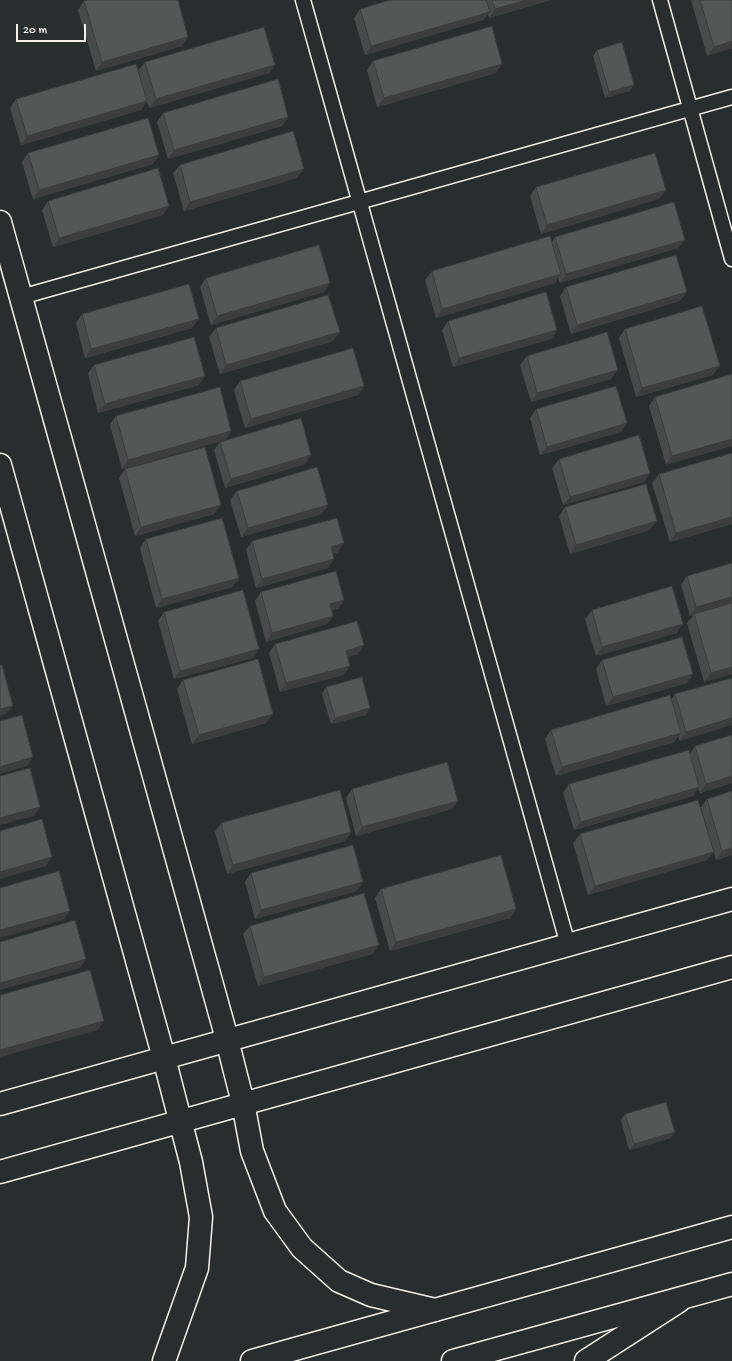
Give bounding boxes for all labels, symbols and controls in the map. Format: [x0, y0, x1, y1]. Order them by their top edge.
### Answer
scale bar [18, 16, 88, 42]
text: 20 m [23, 24, 47, 38]

